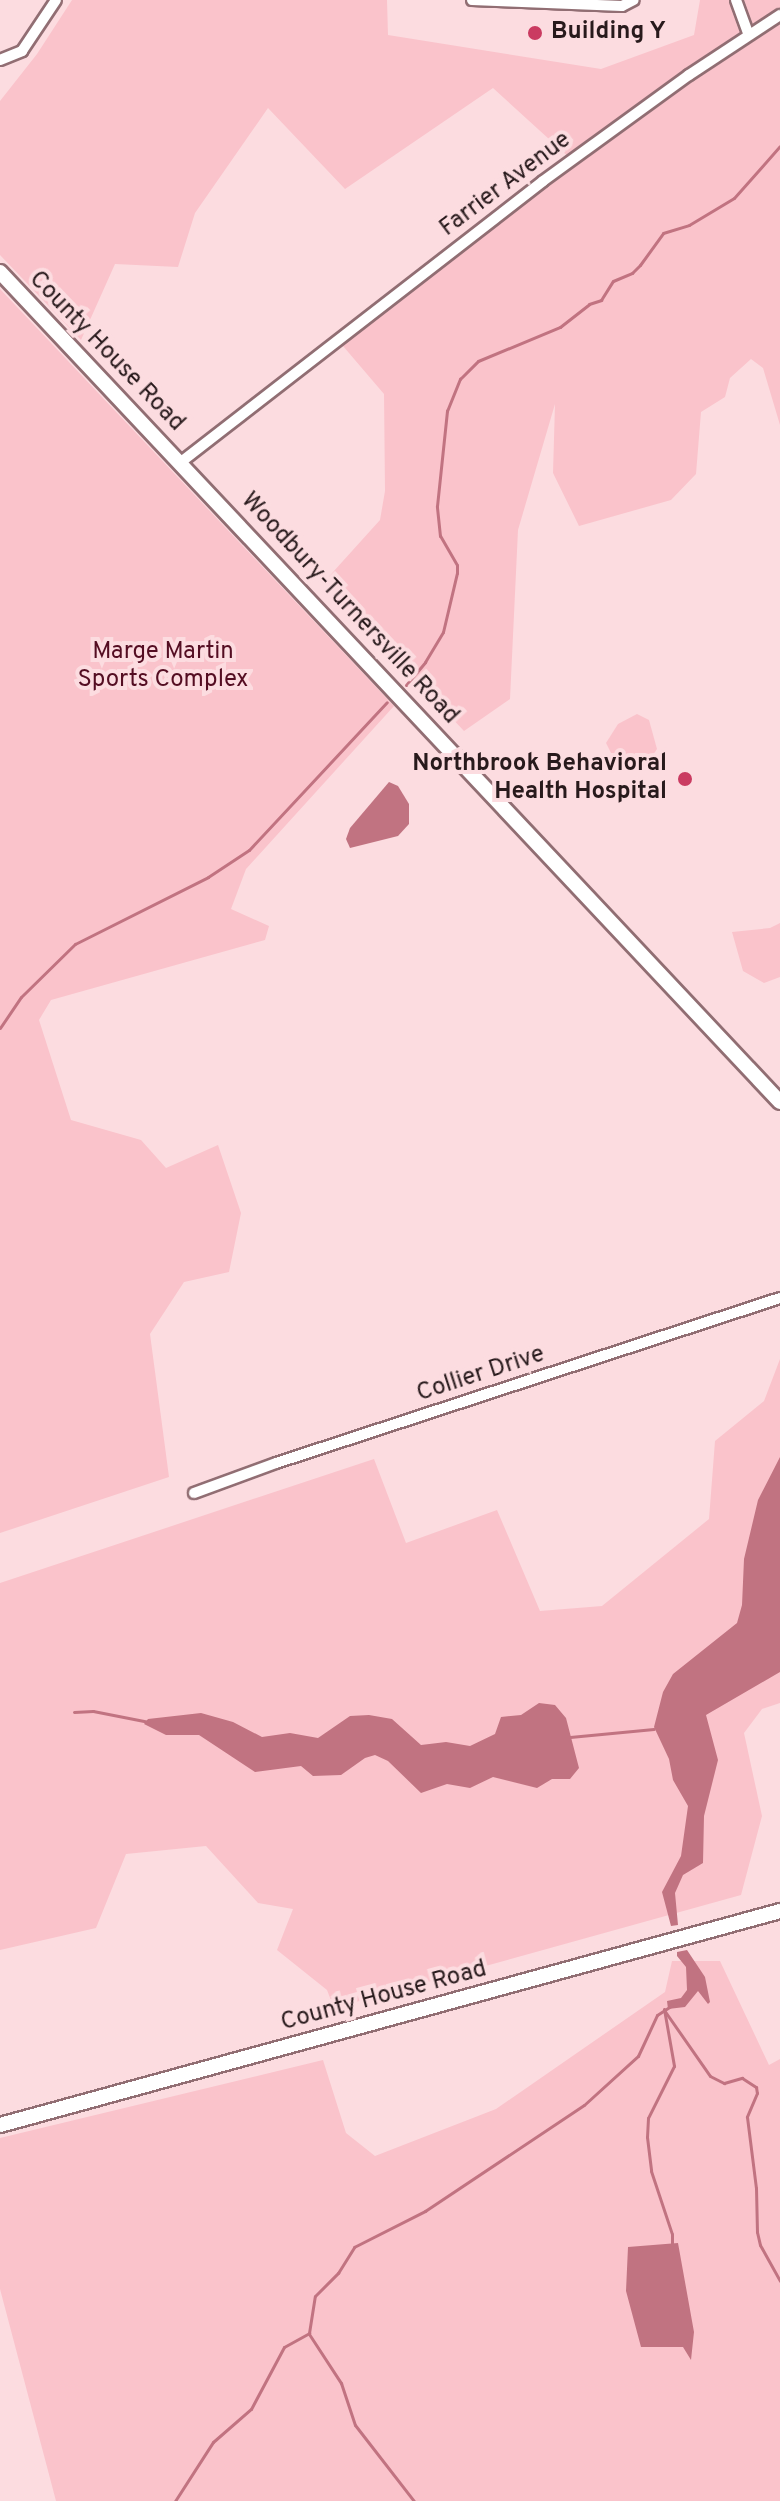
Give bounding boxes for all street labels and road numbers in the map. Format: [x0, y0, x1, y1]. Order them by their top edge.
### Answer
street label: Farrier Avenue [434, 126, 578, 244]
street label: County House Road [22, 266, 190, 438]
street label: Woodbury-Turnersville Road [234, 487, 464, 731]
street label: Collier Drive [413, 1341, 549, 1409]
street label: County House Road [278, 1956, 490, 2038]

